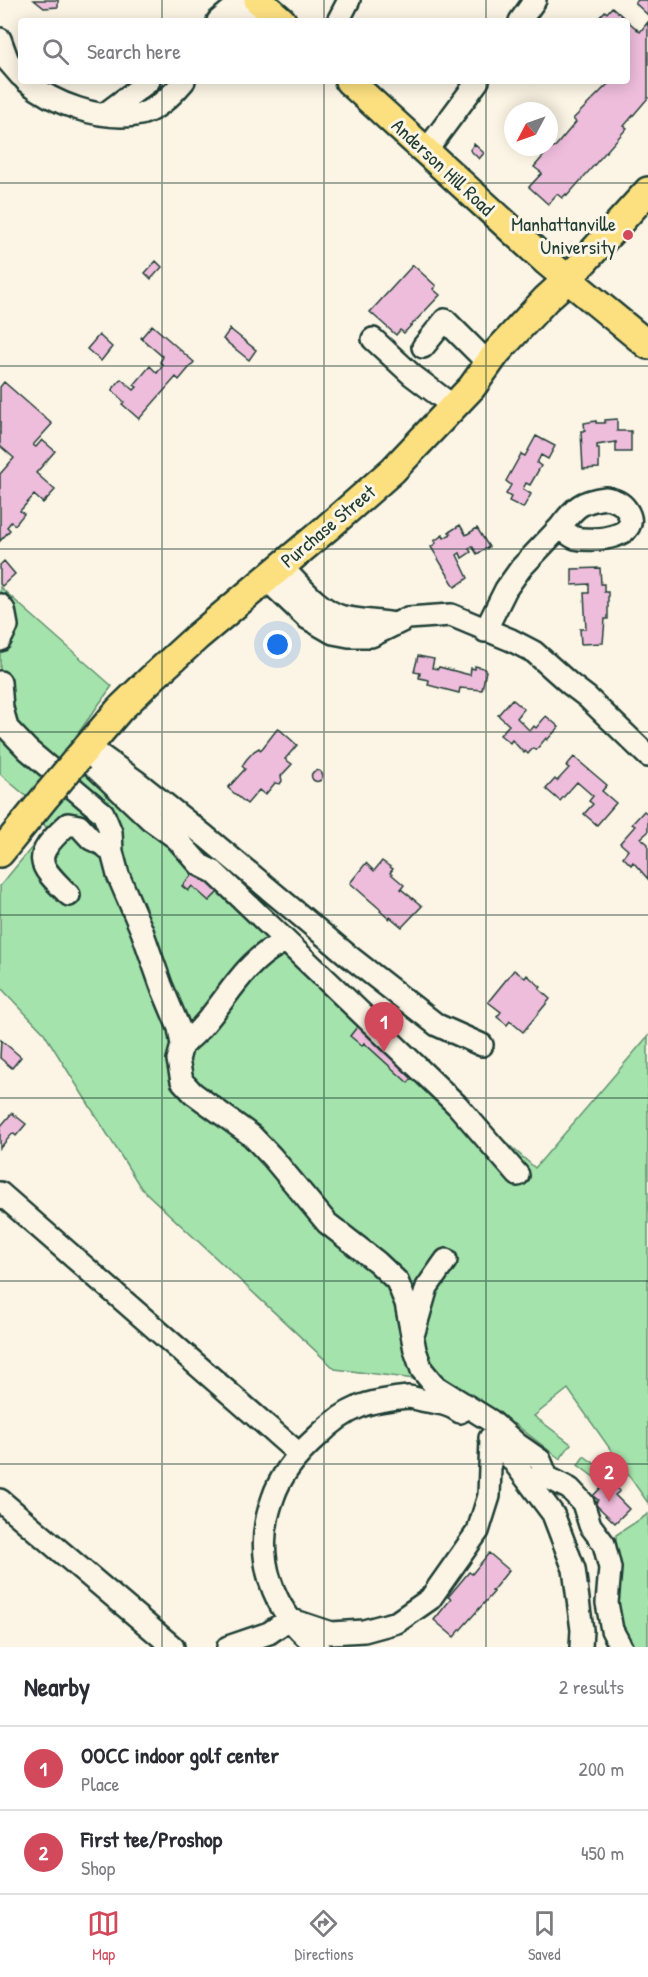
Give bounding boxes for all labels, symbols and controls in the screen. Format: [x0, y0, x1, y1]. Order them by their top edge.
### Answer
search box [18, 18, 630, 84]
icon: search [39, 35, 72, 68]
text: Search here [87, 36, 181, 66]
north arrow [504, 102, 558, 156]
street label: Anderson Hill Road [386, 112, 501, 221]
place label: Manhattanville University [511, 210, 616, 260]
marker: Manhattanville University [621, 228, 635, 242]
street label: Purchase Street [275, 477, 382, 573]
your location [263, 630, 292, 659]
pin: 1 [364, 1002, 404, 1052]
pin: 2 [590, 1452, 628, 1502]
text: Nearby [24, 1669, 90, 1704]
text: 2 results [559, 1673, 624, 1700]
text: OOCC indoor golf center [81, 1740, 279, 1770]
text: 1 [40, 1755, 47, 1782]
text: 200 m [579, 1755, 624, 1782]
text: Place [81, 1770, 120, 1797]
text: First tee/Proshop [81, 1824, 222, 1854]
text: 2 [39, 1839, 48, 1866]
text: 450 m [581, 1839, 624, 1866]
text: Shop [81, 1854, 115, 1881]
tab: Map [87, 1907, 120, 1965]
tab: Directions [295, 1907, 353, 1965]
tab: Saved [528, 1907, 561, 1965]

